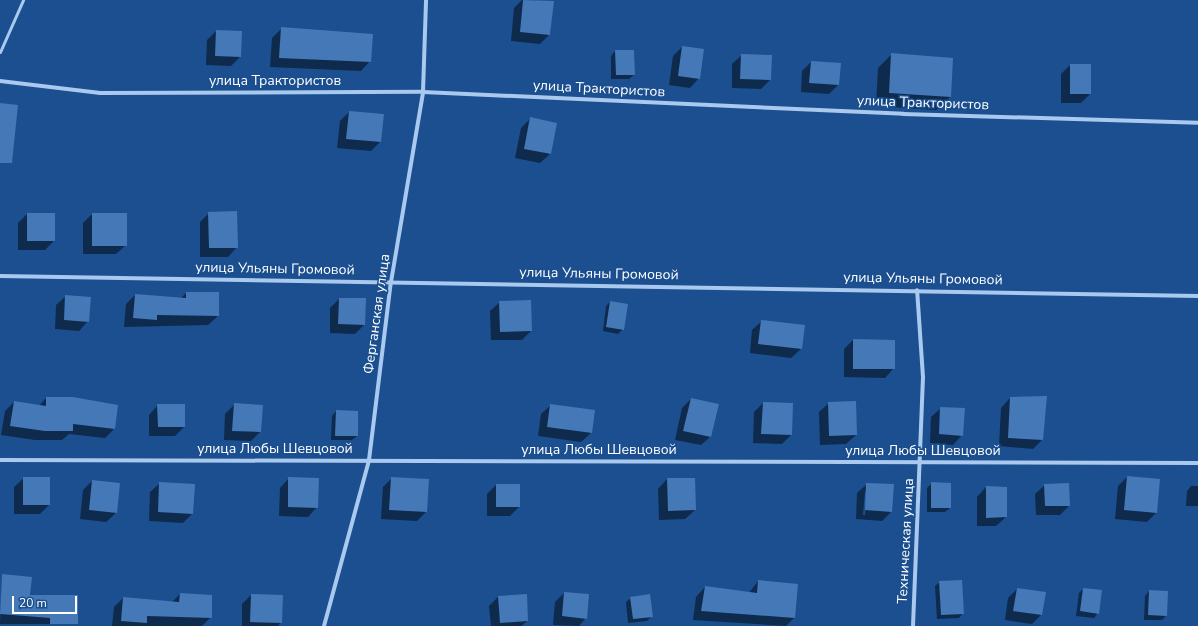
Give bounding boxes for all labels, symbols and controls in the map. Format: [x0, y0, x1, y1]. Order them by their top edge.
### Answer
street label: улица Трактористов [209, 73, 341, 89]
street label: улица Трактористов [533, 77, 665, 101]
street label: улица Трактористов [857, 92, 989, 114]
street label: Ферганская улица [360, 253, 394, 375]
street label: улица Ульяны Громовой [195, 259, 355, 279]
street label: улица Ульяны Громовой [519, 264, 679, 284]
street label: улица Ульяны Громовой [843, 269, 1003, 289]
street label: улица Любы Шевцовой [197, 441, 353, 457]
street label: улица Любы Шевцовой [521, 442, 677, 458]
street label: улица Любы Шевцовой [845, 443, 1001, 459]
street label: Техническая улица [894, 478, 918, 604]
scale bar [14, 588, 79, 614]
text: 20 m [19, 595, 47, 611]

